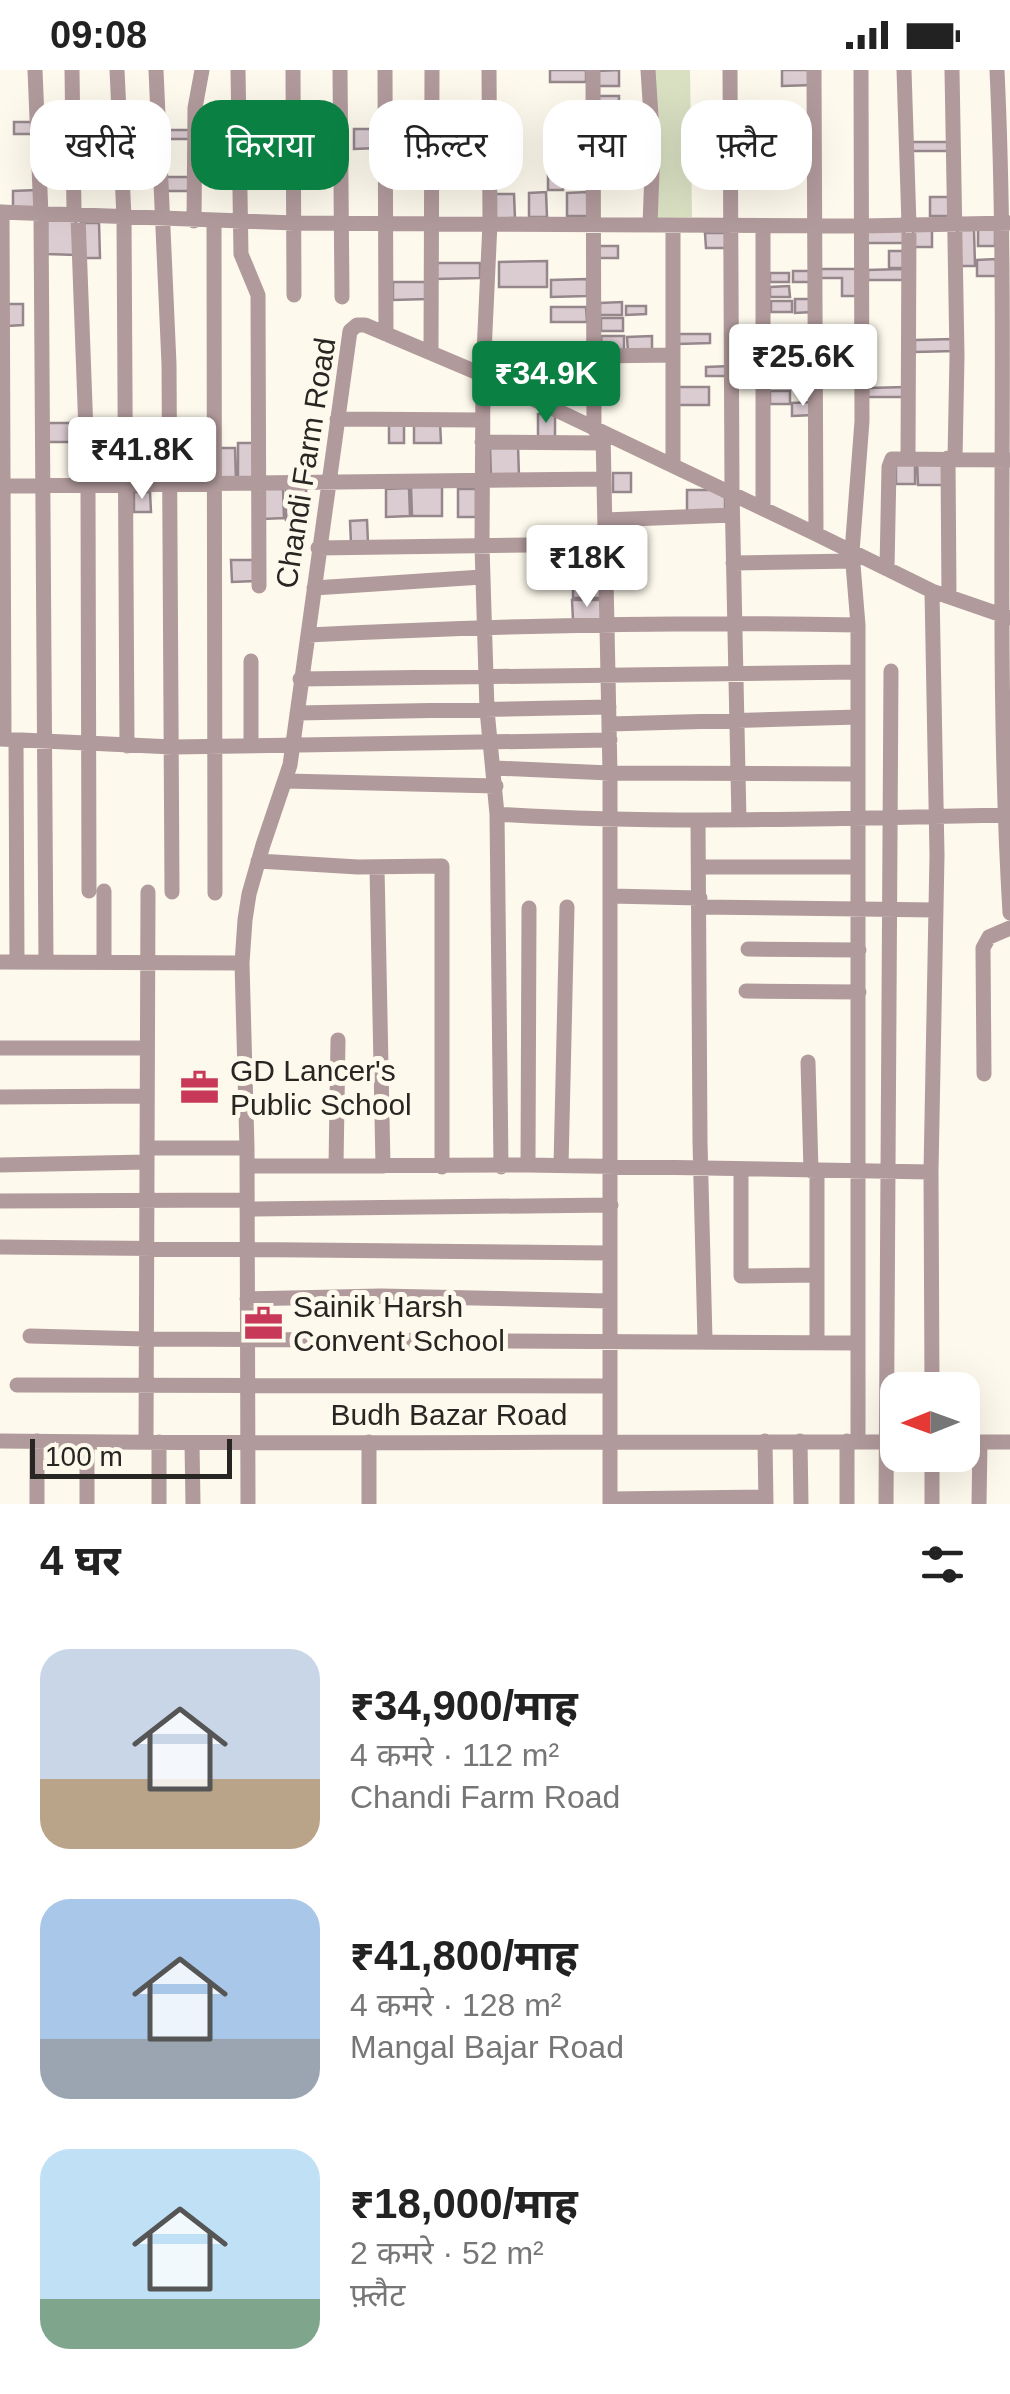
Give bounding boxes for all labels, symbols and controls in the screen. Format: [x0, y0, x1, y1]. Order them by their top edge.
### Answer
text: 09:08 [50, 14, 147, 56]
chip: खरीदें [30, 100, 171, 190]
chip: किराया [191, 100, 349, 190]
chip: फ़िल्टर [369, 100, 523, 190]
chip: नया [543, 100, 661, 190]
chip: फ़्लैट [681, 100, 812, 190]
pin: ₹25.6K [722, 324, 884, 409]
street label: Chandi Farm Road [269, 335, 342, 591]
text: ₹25.6K [751, 338, 855, 374]
pin: ₹34.9K [465, 341, 627, 426]
text: ₹34.9K [494, 355, 598, 391]
pin: ₹41.8K [61, 417, 223, 502]
text: ₹41.8K [90, 431, 194, 467]
pin: ₹18K [528, 525, 646, 610]
text: ₹18K [548, 539, 626, 575]
place label: GD Lancer's Public School [230, 1054, 412, 1121]
office icon: GD Lancer's Public School [179, 1067, 221, 1109]
place label: Sainik Harsh Convent School [293, 1290, 505, 1357]
office icon: Sainik Harsh Convent School [242, 1303, 284, 1345]
north arrow [880, 1372, 980, 1472]
map controls [880, 1372, 980, 1472]
street label: Budh Bazar Road [331, 1398, 567, 1431]
scale bar [30, 1434, 232, 1478]
text: 100 m [45, 1441, 123, 1472]
text: 4 घर [40, 1537, 121, 1584]
icon: filters [915, 1537, 970, 1592]
text: ₹34,900/माह [350, 1682, 578, 1729]
icon: home [120, 1689, 240, 1809]
text: 4 कमरे · 112 m² [350, 1737, 559, 1773]
text: Chandi Farm Road [350, 1779, 620, 1815]
text: ₹41,800/माह [350, 1932, 578, 1979]
icon: home [120, 1939, 240, 2059]
text: 4 कमरे · 128 m² [350, 1987, 562, 2023]
text: Mangal Bajar Road [350, 2029, 624, 2065]
text: ₹18,000/माह [350, 2180, 578, 2227]
icon: home [120, 2189, 240, 2309]
text: 2 कमरे · 52 m² [350, 2235, 544, 2271]
text: फ़्लैट [350, 2277, 405, 2313]

